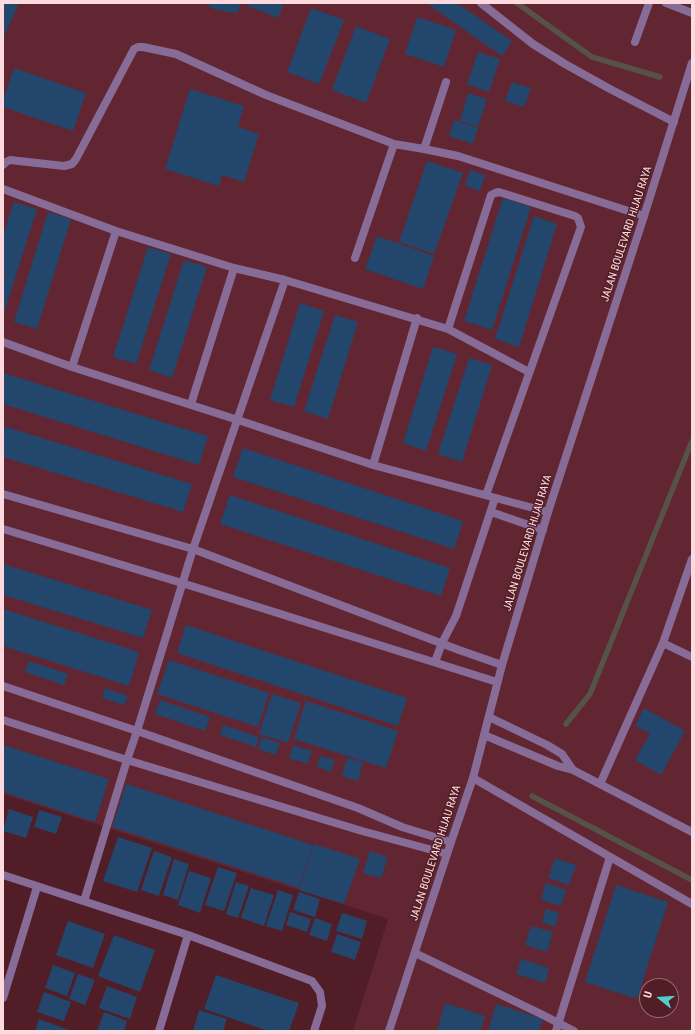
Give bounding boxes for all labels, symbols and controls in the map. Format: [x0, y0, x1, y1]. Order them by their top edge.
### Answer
street label: JALAN BOULEVARD HIJAU RAYA [599, 165, 655, 303]
street label: JALAN BOULEVARD HIJAU RAYA [501, 473, 555, 613]
street label: JALAN BOULEVARD HIJAU RAYA [408, 784, 464, 922]
north arrow [639, 978, 679, 1018]
text: U [641, 990, 655, 1000]

